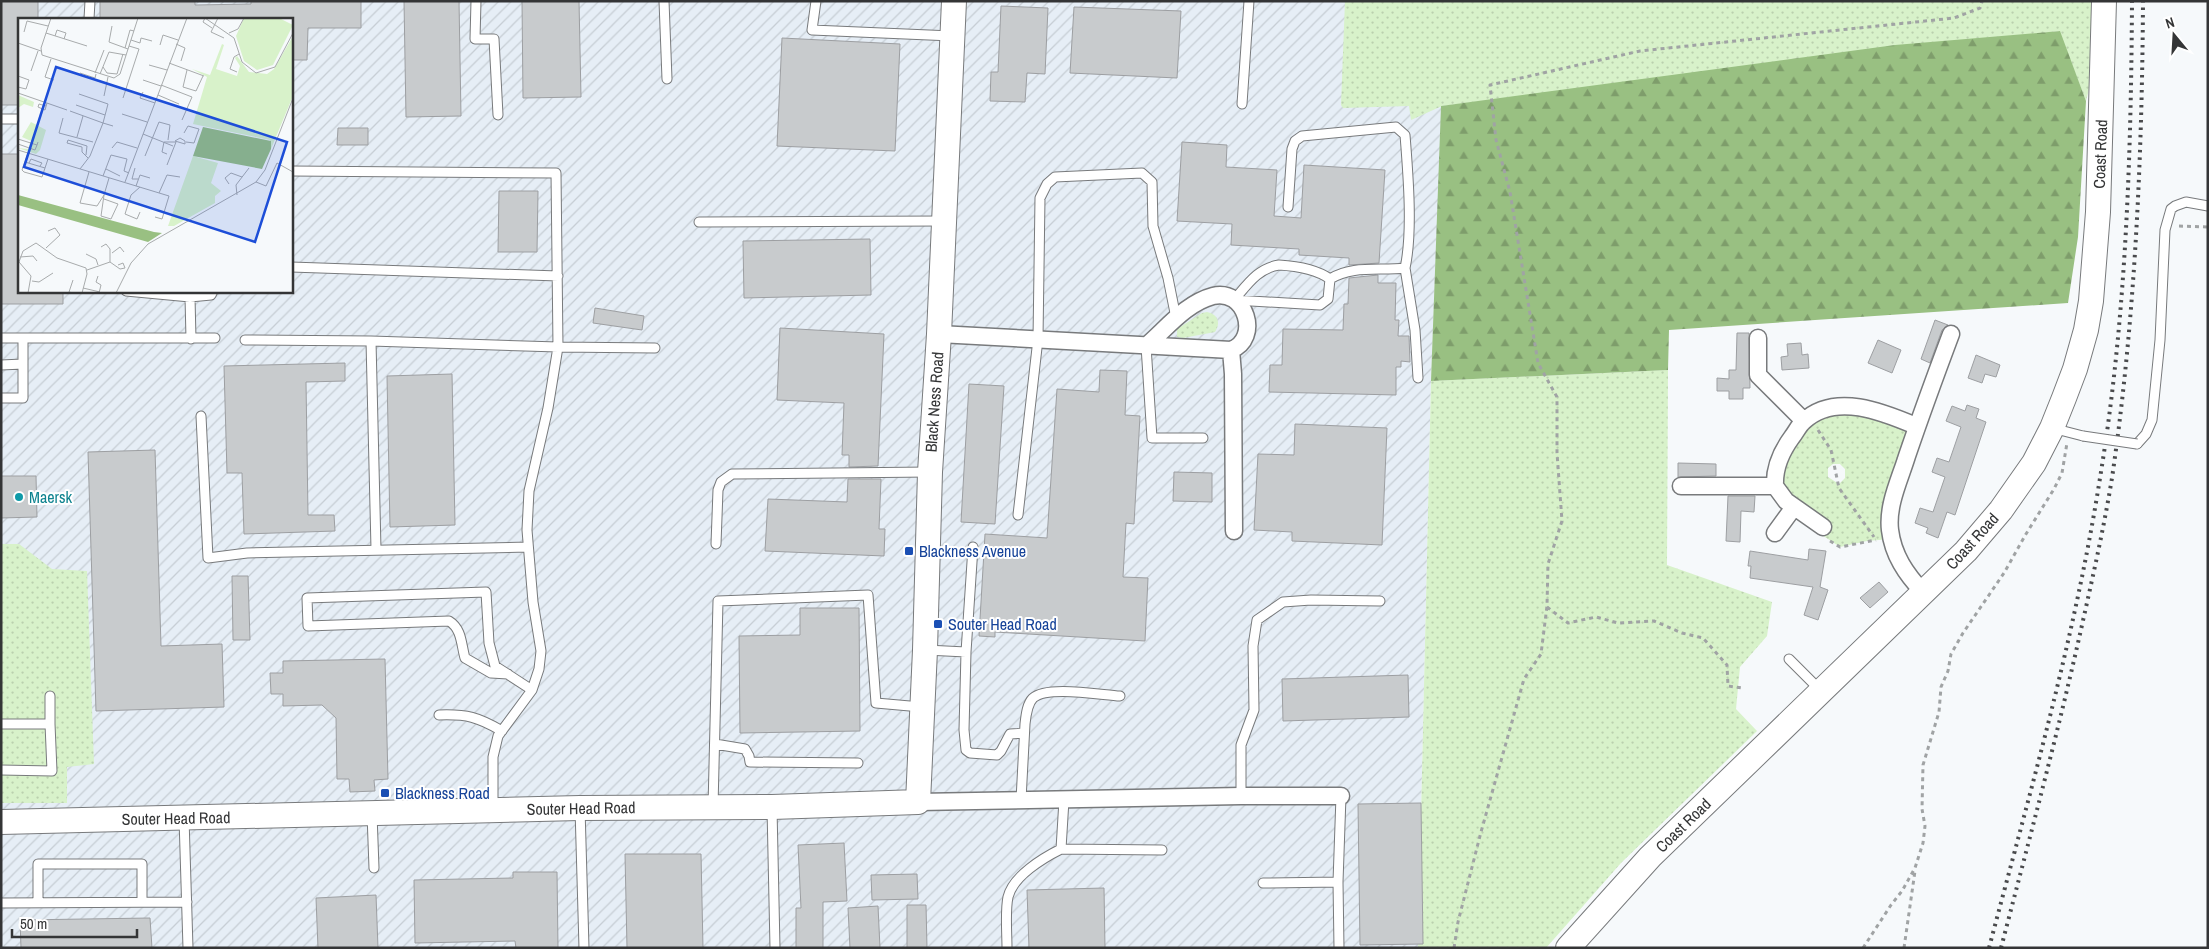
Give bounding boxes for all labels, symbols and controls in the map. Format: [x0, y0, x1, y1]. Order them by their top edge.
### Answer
north arrow [2149, 10, 2199, 60]
text: N [2163, 13, 2177, 32]
inset map [18, 18, 292, 292]
street label: Coast Road [2088, 119, 2112, 189]
street label: Black Ness Road [920, 351, 948, 453]
place label: Maersk [29, 486, 72, 508]
marker: Maersk [13, 491, 25, 503]
street label: Coast Road [1941, 508, 2003, 574]
place label: Blackness Avenue [919, 540, 1026, 562]
marker: Blackness Avenue [903, 545, 915, 557]
place label: Souter Head Road [948, 613, 1057, 635]
marker: Souter Head Road [932, 618, 944, 630]
place label: Blackness Road [395, 782, 490, 804]
marker: Blackness Road [379, 787, 391, 799]
street label: Coast Road [1650, 793, 1716, 857]
street label: Souter Head Road [526, 796, 636, 820]
street label: Souter Head Road [121, 806, 231, 830]
scale bar [12, 906, 138, 938]
text: 50 m [20, 913, 47, 934]

